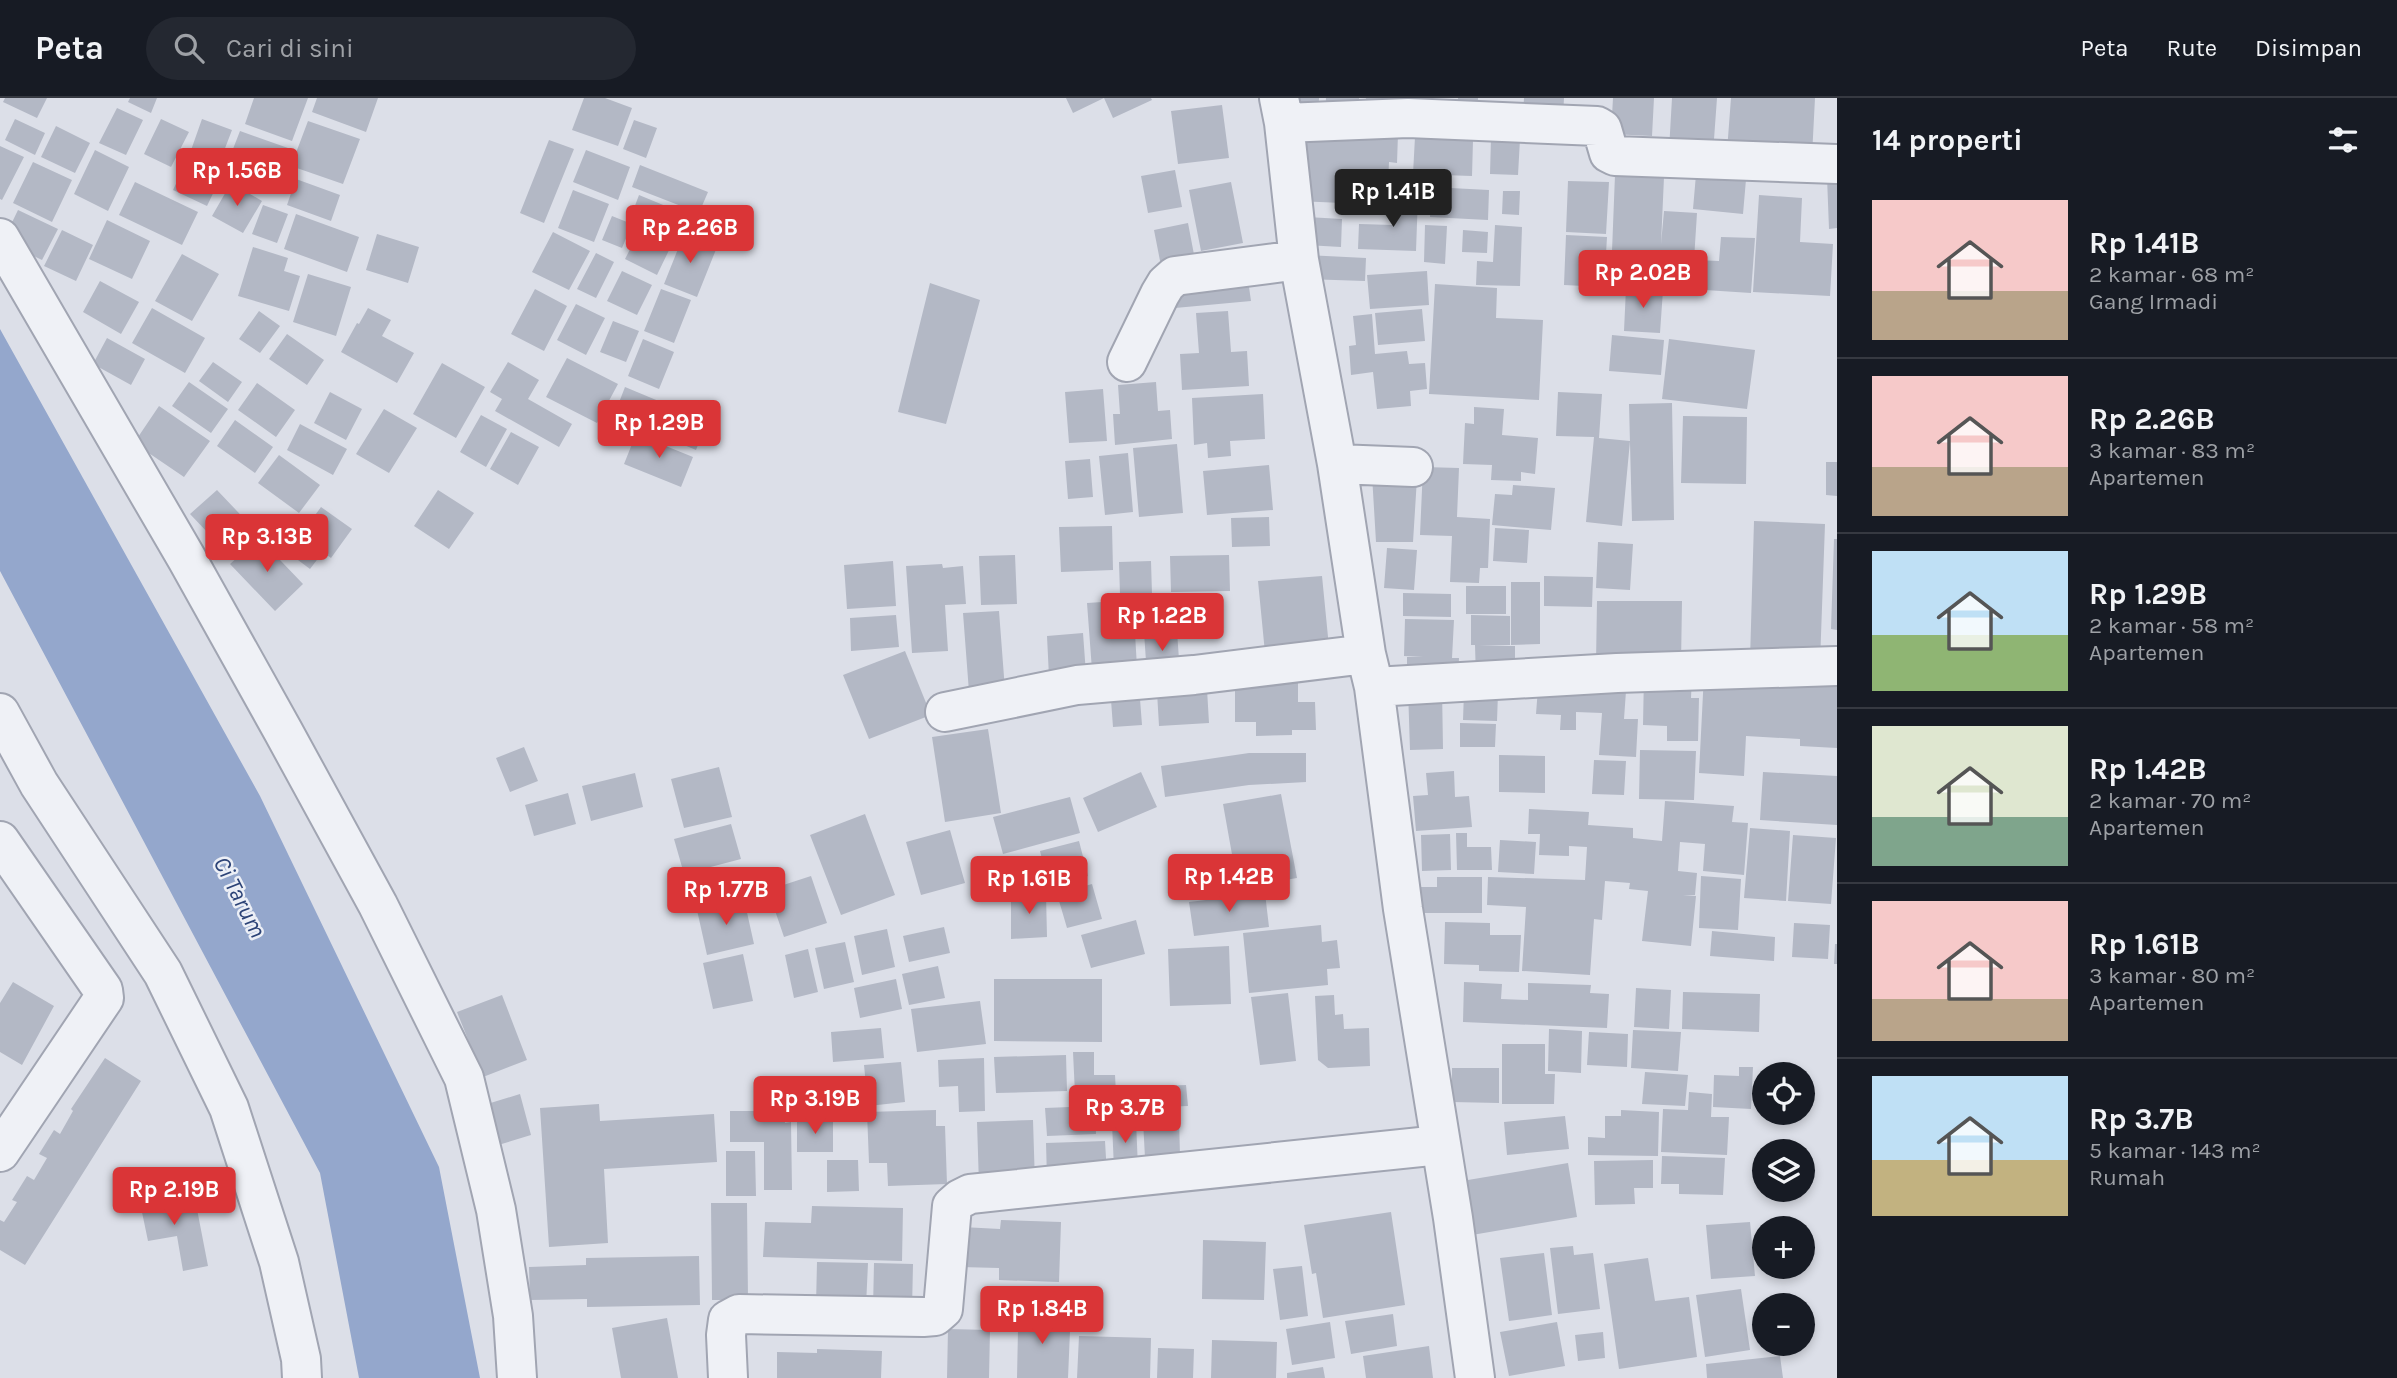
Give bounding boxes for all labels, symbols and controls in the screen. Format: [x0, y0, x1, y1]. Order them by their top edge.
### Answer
search box [146, 17, 636, 80]
text: Peta [35, 29, 104, 67]
icon: search [170, 29, 208, 67]
text: Cari di sini [226, 33, 354, 64]
text: Peta [2081, 34, 2128, 62]
text: Rute [2166, 34, 2217, 62]
text: Disimpan [2255, 34, 2362, 62]
icon: filters [2324, 121, 2362, 159]
text: 14 properti [1872, 122, 2023, 158]
pin: Rp 1.56B [165, 148, 309, 208]
text: Rp 1.56B [192, 157, 282, 184]
pin: Rp 1.41B [1321, 170, 1465, 229]
text: Rp 1.41B [1351, 178, 1435, 205]
pin: Rp 2.26B [618, 206, 762, 265]
text: Rp 2.26B [642, 214, 738, 241]
text: Rp 1.41B [2089, 225, 2199, 261]
icon: home [1928, 228, 2012, 312]
pin: Rp 2.02B [1571, 250, 1715, 310]
text: Rp 2.02B [1595, 259, 1691, 286]
text: 2 kamar · 68 m² [2089, 261, 2254, 288]
text: Gang Irmadi [2089, 288, 2218, 315]
pin: Rp 1.29B [587, 400, 731, 460]
text: Rp 2.26B [2089, 401, 2215, 437]
icon: home [1928, 404, 2012, 488]
text: Rp 1.29B [614, 409, 704, 436]
text: 3 kamar · 83 m² [2089, 437, 2255, 464]
text: Apartemen [2089, 464, 2204, 491]
pin: Rp 3.13B [195, 514, 339, 574]
text: Rp 3.13B [221, 523, 313, 550]
text: Rp 1.29B [2089, 576, 2207, 612]
icon: home [1928, 579, 2012, 663]
pin: Rp 1.22B [1090, 594, 1234, 653]
text: Rp 1.22B [1117, 602, 1207, 629]
text: 2 kamar · 58 m² [2089, 612, 2254, 639]
text: Apartemen [2089, 639, 2204, 666]
text: Rp 1.42B [2089, 751, 2207, 787]
icon: home [1928, 754, 2012, 838]
text: 2 kamar · 70 m² [2089, 787, 2252, 814]
text: Apartemen [2089, 814, 2204, 841]
water label: Ci Tarum [208, 852, 272, 942]
pin: Rp 1.42B [1157, 854, 1301, 914]
pin: Rp 1.61B [957, 856, 1101, 916]
text: Rp 1.42B [1184, 863, 1274, 890]
text: Rp 1.61B [987, 865, 1071, 892]
pin: Rp 1.77B [654, 868, 798, 927]
text: Rp 1.77B [683, 876, 769, 903]
text: Rp 1.61B [2089, 926, 2200, 962]
icon: home [1928, 929, 2012, 1013]
text: 3 kamar · 80 m² [2089, 962, 2255, 989]
text: Apartemen [2089, 989, 2204, 1016]
map controls [1752, 1062, 1815, 1356]
button: locate [1752, 1062, 1815, 1125]
pin: Rp 3.19B [743, 1076, 887, 1136]
text: Rp 3.19B [769, 1085, 861, 1112]
pin: Rp 3.7B [1060, 1086, 1190, 1145]
text: Rp 3.7B [1085, 1094, 1165, 1121]
text: Rp 3.7B [2089, 1101, 2194, 1137]
icon: home [1928, 1104, 2012, 1188]
text: 5 kamar · 143 m² [2089, 1137, 2261, 1164]
button: layers [1752, 1139, 1815, 1202]
text: Rumah [2089, 1164, 2165, 1191]
pin: Rp 2.19B [102, 1168, 246, 1227]
text: Rp 2.19B [129, 1176, 219, 1203]
button: + [1752, 1216, 1815, 1279]
pin: Rp 1.84B [970, 1286, 1114, 1346]
button: − [1752, 1293, 1815, 1356]
text: Rp 1.84B [996, 1295, 1088, 1322]

